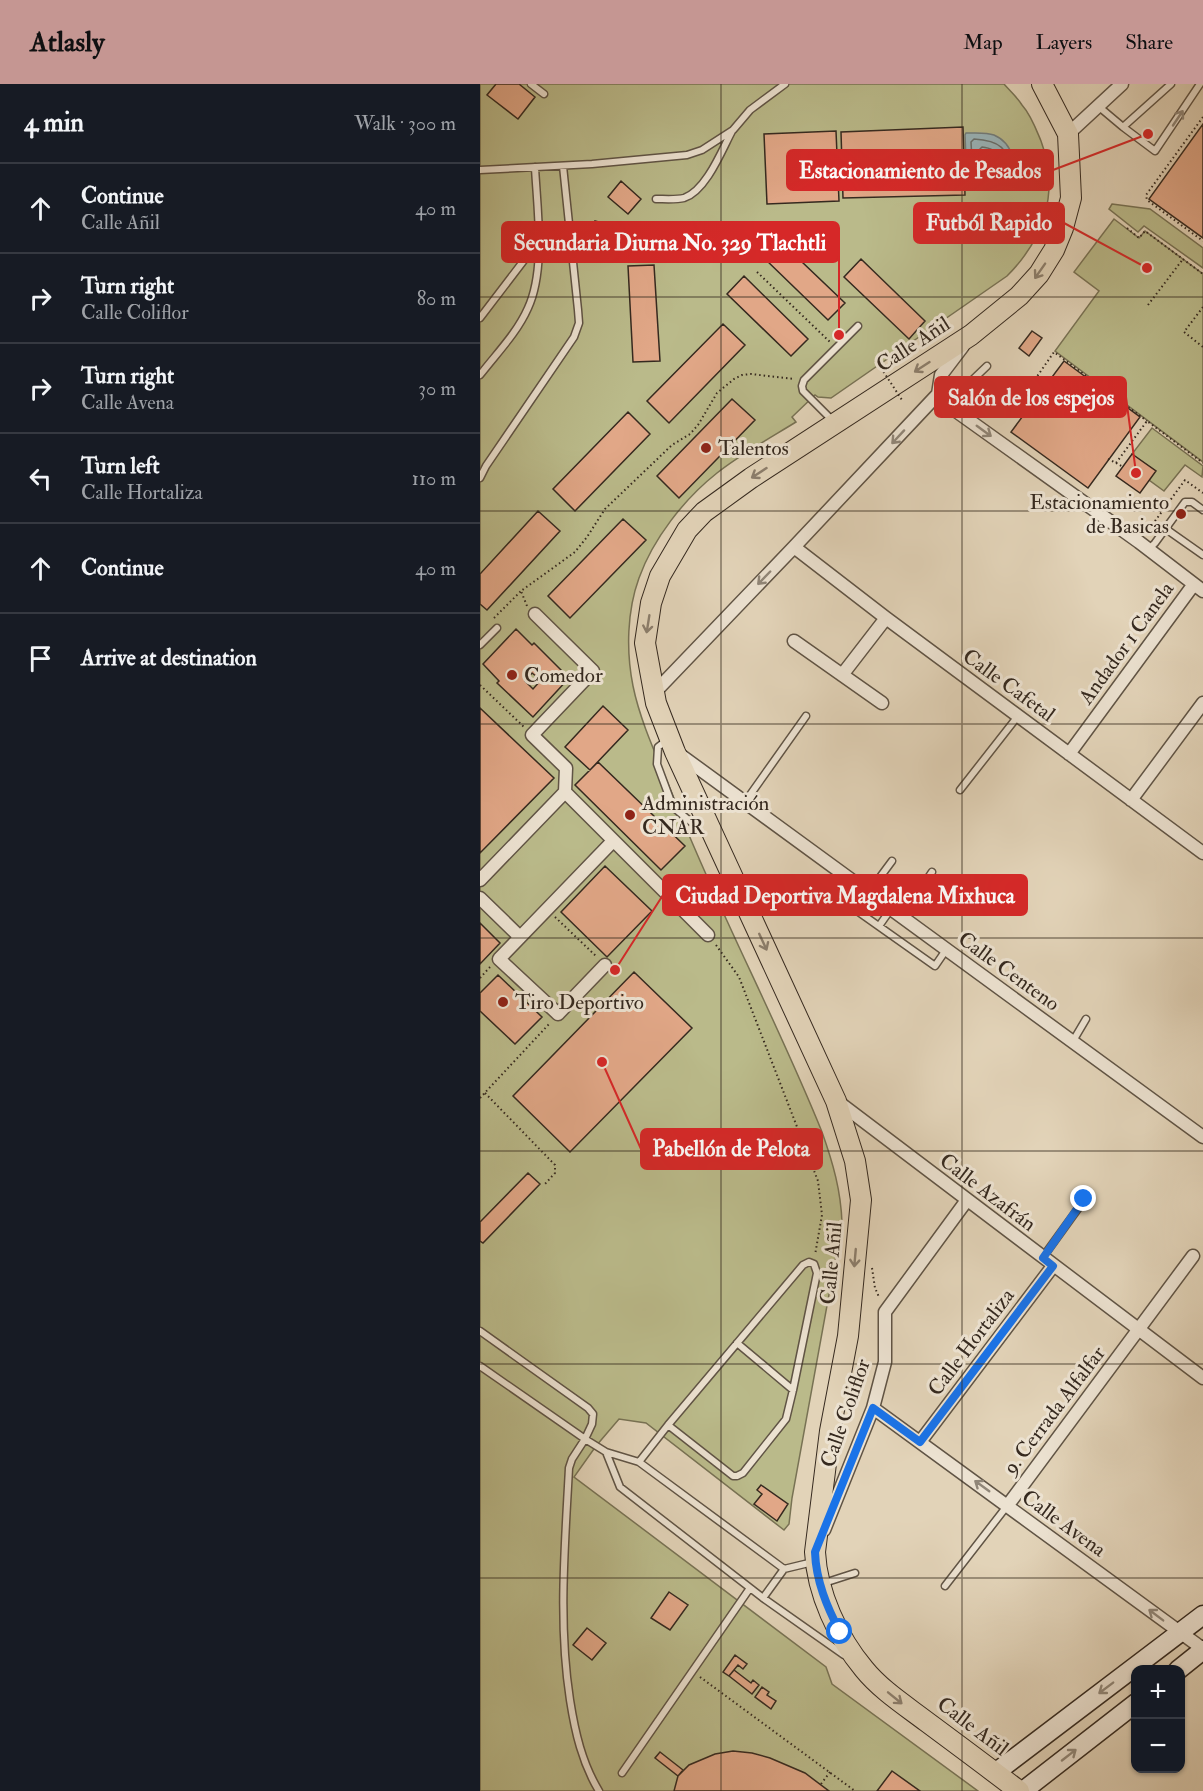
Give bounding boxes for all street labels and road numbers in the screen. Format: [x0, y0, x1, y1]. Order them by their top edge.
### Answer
street label: Calle Añil [871, 310, 956, 378]
street label: Andador 1 Canela [1072, 576, 1180, 711]
street label: Calle Cafetal [957, 643, 1061, 728]
street label: Calle Centeno [953, 925, 1065, 1017]
street label: Calle Azafrán [934, 1147, 1041, 1238]
street label: Calle Añil [814, 1220, 849, 1306]
street label: Calle Hortaliza [922, 1283, 1021, 1401]
street label: 9. Cerrada Alfalfar [996, 1341, 1112, 1481]
street label: Calle Coliflor [814, 1355, 877, 1471]
street label: Calle Avena [1016, 1484, 1111, 1563]
street label: Calle Añil [931, 1691, 1014, 1763]

